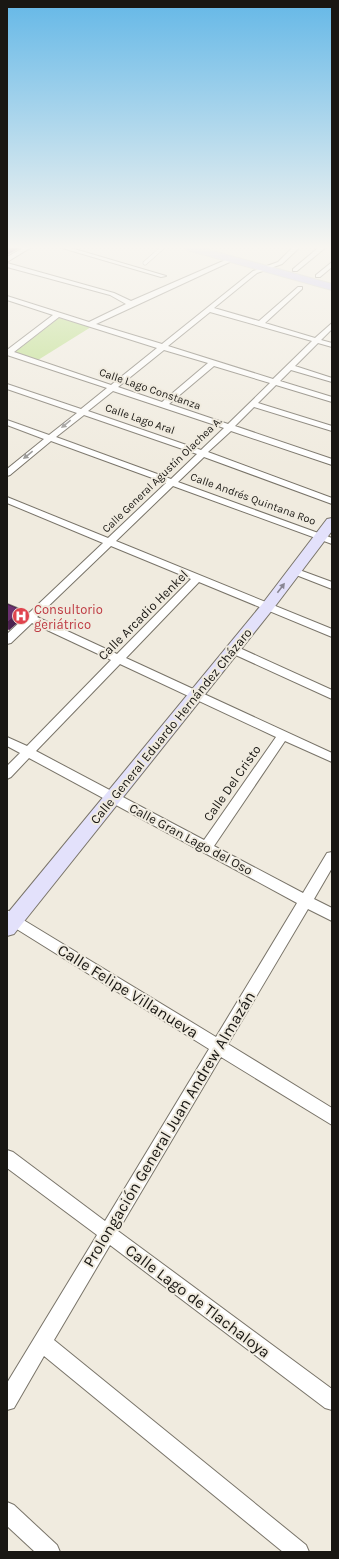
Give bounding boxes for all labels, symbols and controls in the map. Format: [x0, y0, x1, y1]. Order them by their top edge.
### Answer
street label: Calle Lago Constanza [98, 366, 202, 412]
street label: Calle Lago Aral [104, 401, 176, 437]
street label: Calle General Agustín Olachea A. [100, 414, 224, 536]
one-way arrow [60, 420, 71, 429]
one-way arrow [23, 451, 34, 460]
street label: Calle Andrés Quintana Roo [188, 470, 318, 528]
street label: Calle Arcadio Henkel [95, 567, 191, 663]
one-way arrow [277, 583, 285, 593]
place label: Consultorio geriátrico [34, 602, 103, 632]
hospital icon: Consultorio geriátrico [11, 606, 31, 626]
street label: Calle General Eduardo Hernández Cházaro [87, 625, 255, 827]
street label: Calle Del Cristo [200, 742, 264, 824]
street label: Calle Gran Lago del Oso [127, 800, 255, 878]
street label: Calle Felipe Villanueva [54, 940, 202, 1042]
street label: Prolongación General Juan Andrew Almazán [79, 988, 259, 1270]
street label: Calle Lago de Tlachaloya [122, 1240, 274, 1362]

